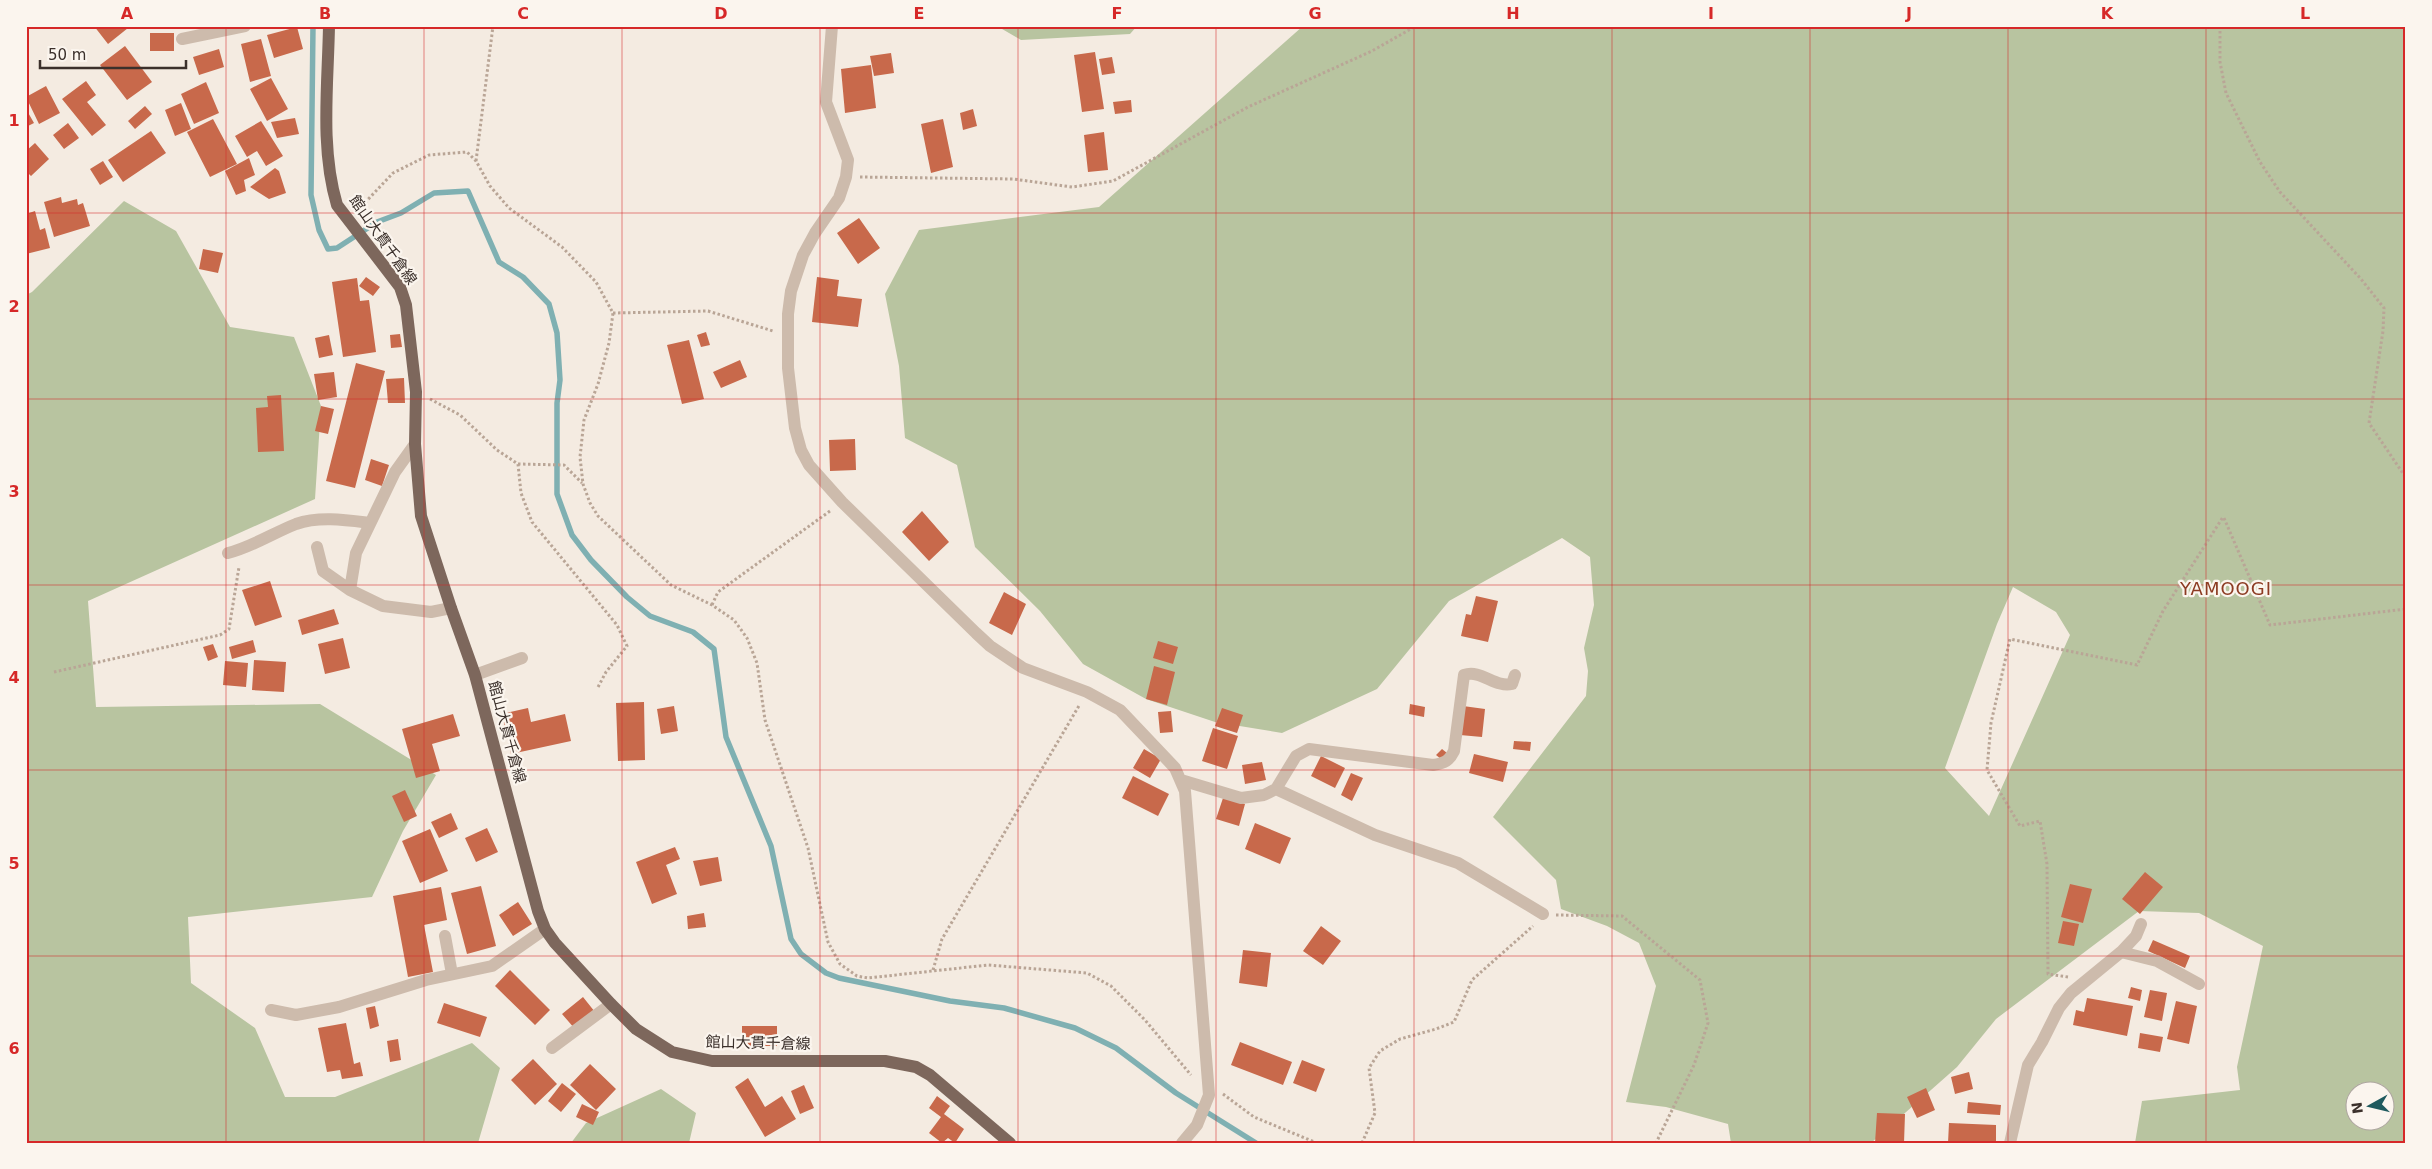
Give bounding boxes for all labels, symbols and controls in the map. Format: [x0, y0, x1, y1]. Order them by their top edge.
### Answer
text: A [121, 4, 134, 23]
text: B [319, 4, 331, 23]
text: C [517, 4, 529, 23]
text: D [714, 4, 728, 23]
text: E [914, 4, 924, 23]
text: F [1112, 4, 1122, 23]
text: G [1308, 4, 1322, 23]
text: H [1506, 4, 1520, 23]
text: I [1708, 4, 1714, 23]
text: J [1905, 4, 1912, 23]
text: K [2101, 4, 2114, 23]
text: L [2300, 4, 2310, 23]
scale bar [40, 38, 186, 70]
text: 50 m [48, 46, 86, 64]
text: 1 [8, 111, 20, 130]
street label: 館山大貫千倉線 [346, 192, 420, 288]
text: 2 [8, 297, 20, 316]
text: 3 [8, 482, 20, 501]
district label: YAMOOGI [2179, 578, 2272, 599]
text: 4 [8, 668, 20, 687]
street label: 館山大貫千倉線 [485, 679, 529, 785]
text: 5 [8, 854, 20, 873]
street label: 館山大貫千倉線 [705, 1033, 811, 1053]
text: 6 [8, 1039, 20, 1058]
north arrow [2344, 1082, 2394, 1132]
text: N [2348, 1101, 2366, 1115]

